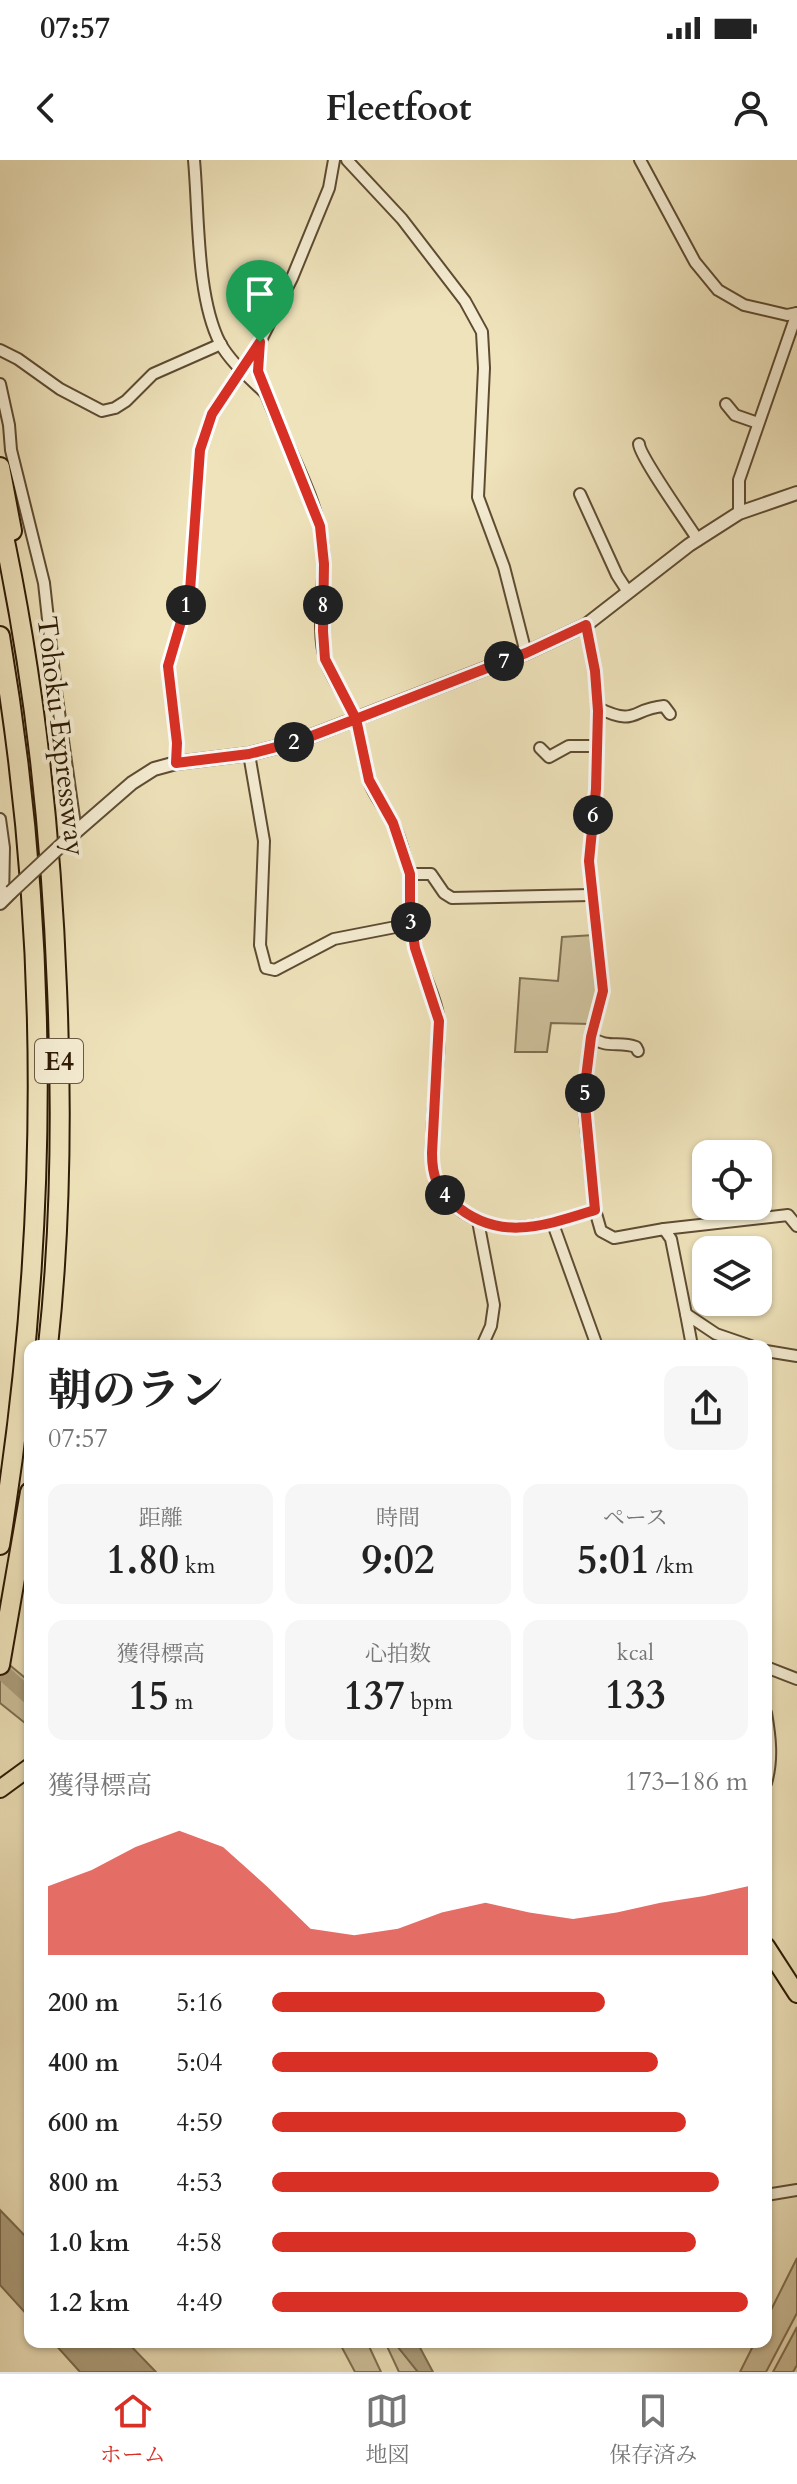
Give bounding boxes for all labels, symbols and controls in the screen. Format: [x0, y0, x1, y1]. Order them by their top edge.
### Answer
text: 07:57 [40, 8, 110, 49]
text: Fleetfoot [325, 84, 472, 133]
icon: back [24, 86, 68, 130]
icon: person [729, 86, 773, 130]
pin [226, 260, 294, 342]
icon: arrive [238, 272, 282, 316]
pin: 1 [166, 585, 206, 625]
pin: 8 [303, 585, 343, 625]
text: 1 [180, 590, 192, 620]
text: 8 [317, 590, 329, 620]
street label: Tohoku Expressway [27, 614, 95, 858]
pin: 7 [484, 641, 524, 681]
text: 7 [498, 646, 510, 676]
pin: 2 [274, 722, 314, 762]
text: 2 [288, 727, 300, 757]
pin: 6 [573, 795, 613, 835]
text: 6 [587, 800, 599, 830]
pin: 3 [391, 902, 431, 942]
text: 3 [405, 907, 417, 937]
road number: E4 [35, 1039, 83, 1083]
pin: 5 [565, 1073, 605, 1113]
text: 5 [579, 1078, 591, 1108]
map controls [692, 1140, 772, 1316]
button: locate [692, 1140, 772, 1220]
pin: 4 [425, 1175, 465, 1215]
text: 4 [439, 1180, 451, 1210]
button: layers [692, 1236, 772, 1316]
text: 朝のラン [48, 1361, 224, 1421]
button: share [664, 1366, 748, 1450]
text: 07:57 [48, 1421, 108, 1456]
text: 距離 [139, 1503, 183, 1533]
text: 時間 [376, 1503, 420, 1533]
text: ペース [603, 1503, 668, 1533]
text: 1.80 [106, 1533, 179, 1588]
text: 9:02 [361, 1533, 435, 1588]
text: 5:01 [577, 1533, 650, 1588]
text: km [179, 1551, 215, 1581]
text: /km [650, 1551, 694, 1581]
text: kcal [617, 1638, 654, 1668]
text: 獲得標高 [117, 1639, 205, 1669]
text: 心拍数 [365, 1639, 431, 1669]
text: 133 [605, 1668, 666, 1723]
text: 15 [128, 1669, 169, 1724]
text: 137 [343, 1669, 405, 1724]
text: m [169, 1687, 193, 1717]
text: bpm [405, 1687, 453, 1717]
text: 173–186 m [625, 1764, 748, 1799]
text: 獲得標高 [48, 1768, 152, 1803]
text: 200 m [48, 1985, 119, 2020]
text: 5:16 [176, 1985, 223, 2020]
text: 400 m [48, 2045, 119, 2080]
text: 5:04 [176, 2045, 223, 2080]
text: 600 m [48, 2105, 119, 2140]
text: 4:59 [176, 2105, 223, 2140]
text: 800 m [48, 2165, 119, 2200]
text: 4:53 [176, 2165, 223, 2200]
text: 1.0 km [48, 2225, 129, 2260]
text: 4:58 [176, 2225, 223, 2260]
text: 1.2 km [48, 2285, 129, 2320]
text: 4:49 [176, 2285, 223, 2320]
tab: ホーム [100, 2389, 166, 2470]
tab: 地図 [365, 2389, 409, 2470]
tab: 保存済み [609, 2389, 697, 2470]

